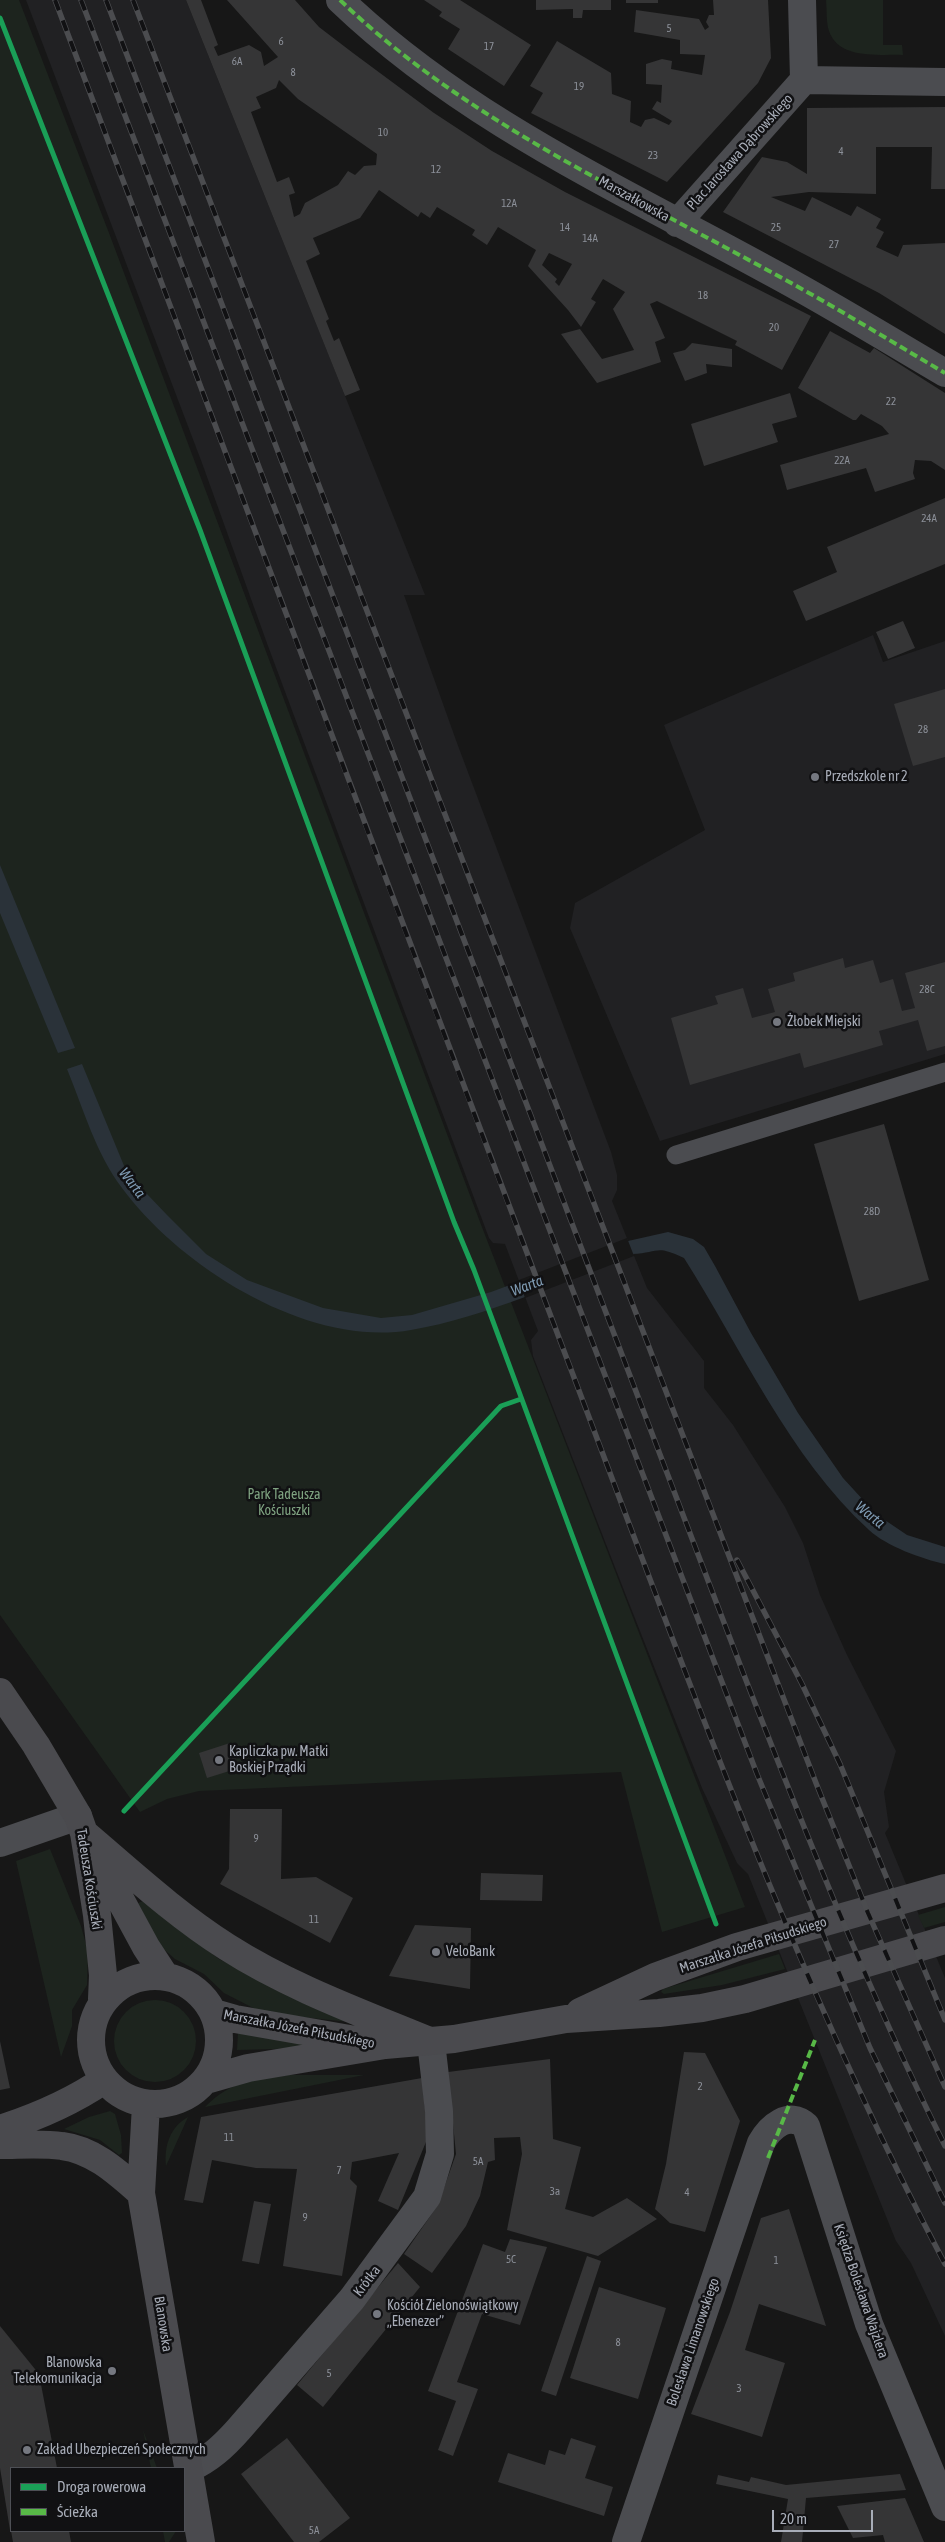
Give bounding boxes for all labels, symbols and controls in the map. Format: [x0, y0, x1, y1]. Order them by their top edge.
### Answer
house number: 5 [666, 22, 672, 36]
house number: 6 [278, 35, 284, 49]
house number: 17 [484, 40, 494, 54]
house number: 6A [232, 55, 242, 69]
house number: 8 [290, 66, 296, 80]
house number: 19 [574, 80, 584, 94]
street label: Plac Jarosława Dąbrowskiego [684, 91, 796, 213]
house number: 10 [378, 126, 388, 140]
house number: 4 [838, 145, 844, 159]
house number: 23 [648, 149, 658, 163]
house number: 12 [431, 163, 441, 177]
street label: Marszałkowska [596, 173, 672, 225]
house number: 12A [501, 197, 517, 211]
house number: 14 [560, 221, 570, 235]
house number: 25 [771, 221, 781, 235]
house number: 14A [582, 232, 598, 246]
house number: 27 [829, 238, 839, 252]
house number: 18 [698, 289, 708, 303]
house number: 20 [769, 321, 779, 335]
house number: 22 [886, 395, 896, 409]
house number: 22A [834, 454, 850, 468]
house number: 24A [921, 512, 937, 526]
house number: 28 [918, 723, 928, 737]
place label: Przedszkole nr 2 [825, 769, 908, 785]
marker: Przedszkole nr 2 [809, 771, 821, 783]
house number: 28C [919, 983, 935, 997]
place label: Żłobek Miejski [787, 1014, 861, 1030]
marker: Żłobek Miejski [771, 1016, 783, 1028]
water label: Warta [115, 1164, 149, 1202]
house number: 28D [864, 1205, 880, 1219]
water label: Warta [508, 1272, 546, 1300]
park label: Park Tadeusza Kościuszki [247, 1487, 321, 1520]
water label: Warta [852, 1498, 888, 1532]
place label: Kapliczka pw. Matki Boskiej Prządki [229, 1744, 328, 1776]
marker: Kapliczka pw. Matki Boskiej Prządki [213, 1754, 225, 1766]
street label: Tadeusza Kościuszki [73, 1827, 105, 1931]
house number: 9 [253, 1832, 259, 1846]
house number: 11 [309, 1913, 319, 1927]
street label: Marszałka Józefa Piłsudskiego [677, 1913, 829, 1977]
place label: VeloBank [446, 1944, 495, 1960]
marker: VeloBank [430, 1946, 442, 1958]
street label: Marszałka Józefa Piłsudskiego [222, 2006, 376, 2052]
house number: 2 [697, 2080, 703, 2094]
house number: 11 [224, 2131, 234, 2145]
house number: 5A [473, 2155, 483, 2169]
house number: 7 [336, 2164, 342, 2178]
house number: 3a [550, 2185, 560, 2199]
house number: 4 [684, 2186, 690, 2200]
house number: 9 [302, 2211, 308, 2225]
street label: Księdza Bolesława Wajzlera [830, 2222, 892, 2360]
house number: 5C [506, 2253, 516, 2267]
house number: 1 [773, 2254, 779, 2268]
street label: Krótka [350, 2262, 384, 2300]
street label: Bolesława Limanowskiego [663, 2276, 723, 2408]
street label: Blanowska [150, 2295, 176, 2353]
place label: Kościół Zielonoświątkowy „Ebenezer” [387, 2298, 519, 2330]
marker: Kościół Zielonoświątkowy „Ebenezer” [371, 2308, 383, 2320]
house number: 8 [615, 2336, 621, 2350]
place label: Blanowska Telekomunikacja [14, 2355, 102, 2388]
marker: Blanowska Telekomunikacja [106, 2365, 118, 2377]
house number: 5 [326, 2367, 332, 2381]
house number: 3 [736, 2382, 742, 2396]
place label: Zakład Ubezpieczeń Społecznych [37, 2442, 206, 2458]
marker: Zakład Ubezpieczeń Społecznych [21, 2444, 33, 2456]
legend [10, 2467, 185, 2532]
text: Droga rowerowa [57, 2478, 146, 2495]
scale bar [775, 2500, 876, 2532]
text: Ścieżka [57, 2503, 98, 2520]
text: 20 m [780, 2510, 807, 2527]
house number: 5A [309, 2524, 319, 2538]

